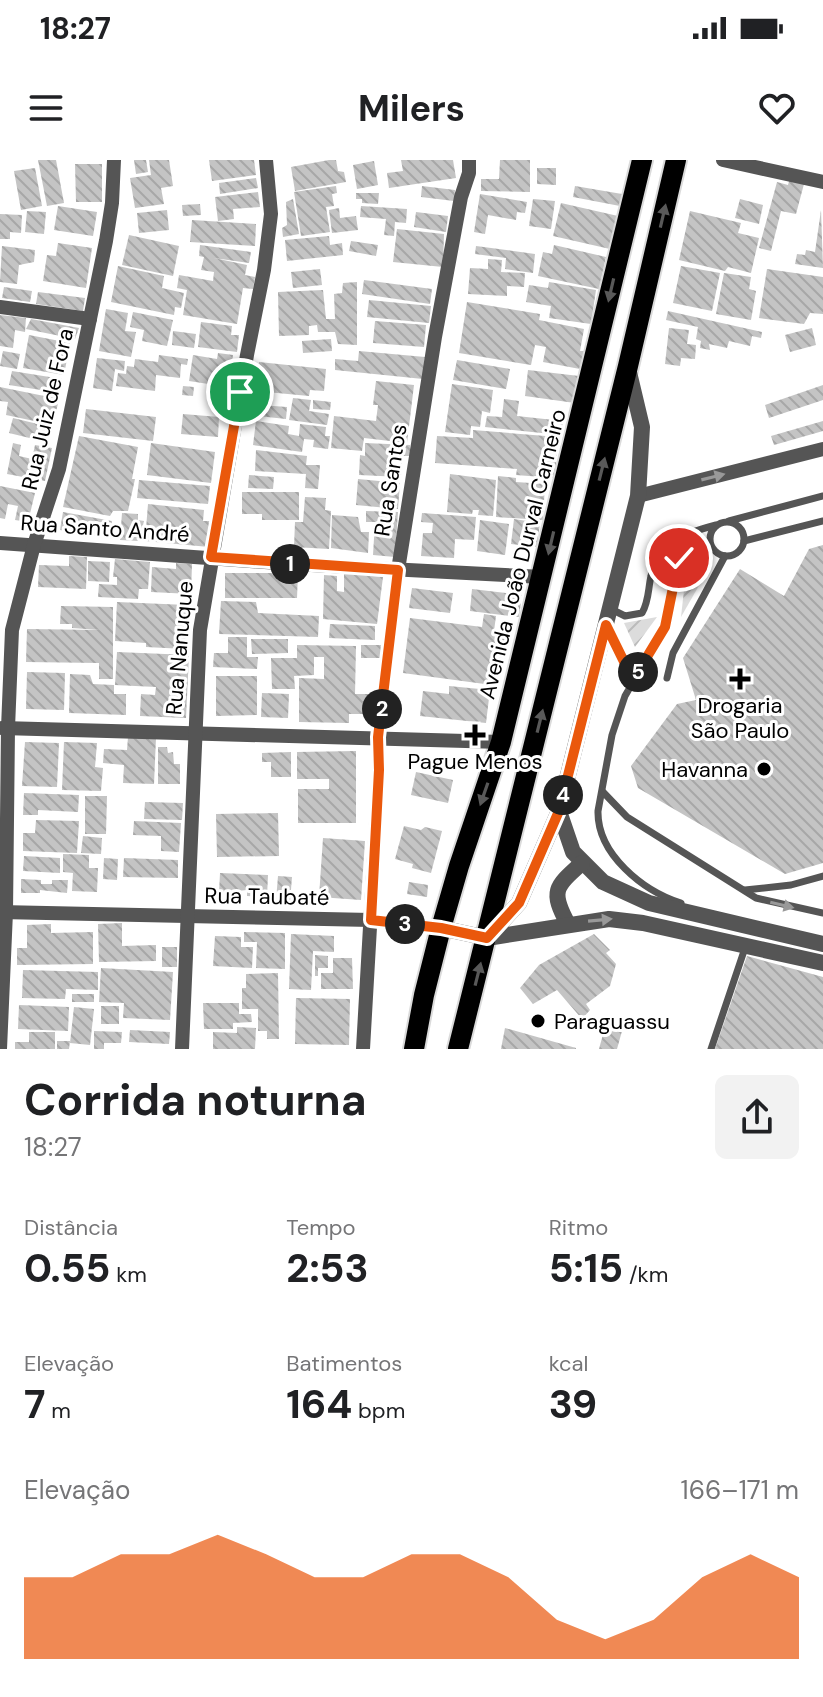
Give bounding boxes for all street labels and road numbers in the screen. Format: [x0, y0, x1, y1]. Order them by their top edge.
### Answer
street label: Rua Juiz de Fora [15, 325, 80, 493]
street label: Avenida João Durval Carneiro [472, 406, 573, 702]
street label: Rua Santos [367, 422, 414, 538]
street label: Rua Santo André [19, 508, 190, 549]
street label: Rua Nanuque [159, 580, 200, 716]
street label: Rua Taubaté [204, 881, 330, 912]

